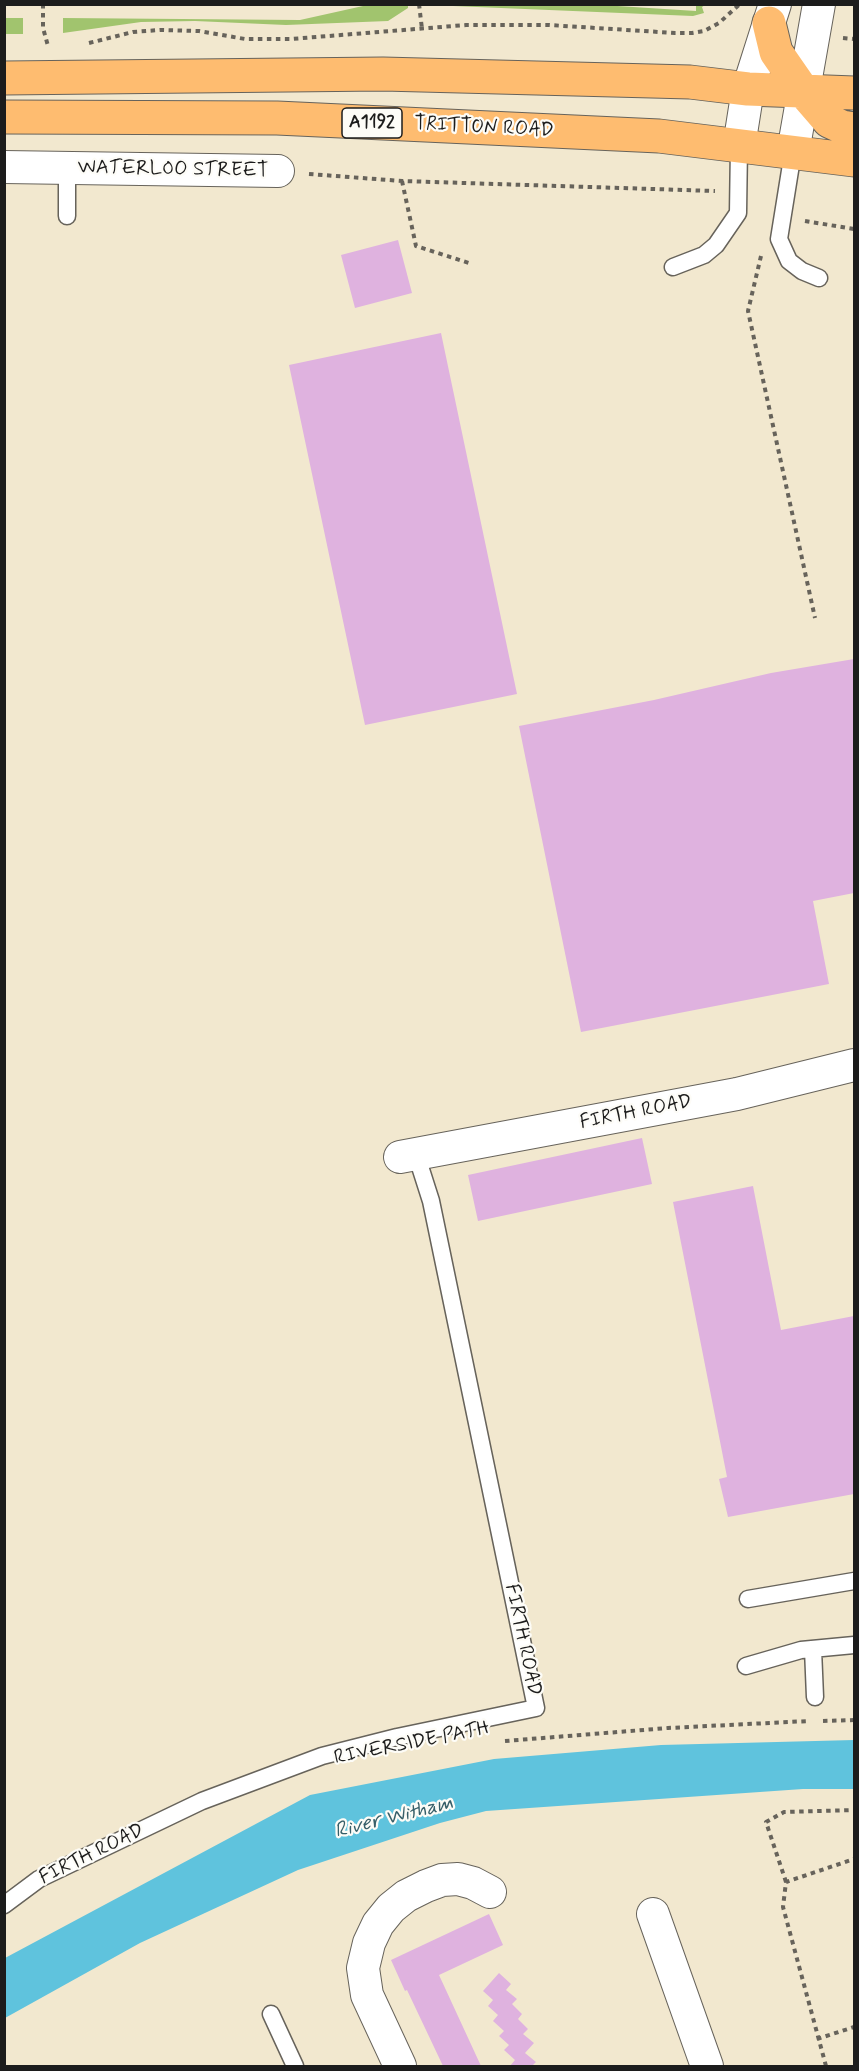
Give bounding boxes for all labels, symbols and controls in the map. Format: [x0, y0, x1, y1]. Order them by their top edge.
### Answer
road number: A1192 [342, 108, 402, 138]
street label: TRITTON ROAD [414, 112, 554, 144]
street label: WATERLOO STREET [77, 156, 269, 184]
street label: FIRTH ROAD [578, 1090, 694, 1136]
street label: FIRTH ROAD [498, 1582, 546, 1698]
street label: RIVERSIDE PATH [332, 1717, 492, 1771]
water label: River Witham [332, 1791, 456, 1845]
street label: FIRTH ROAD [36, 1819, 148, 1891]

